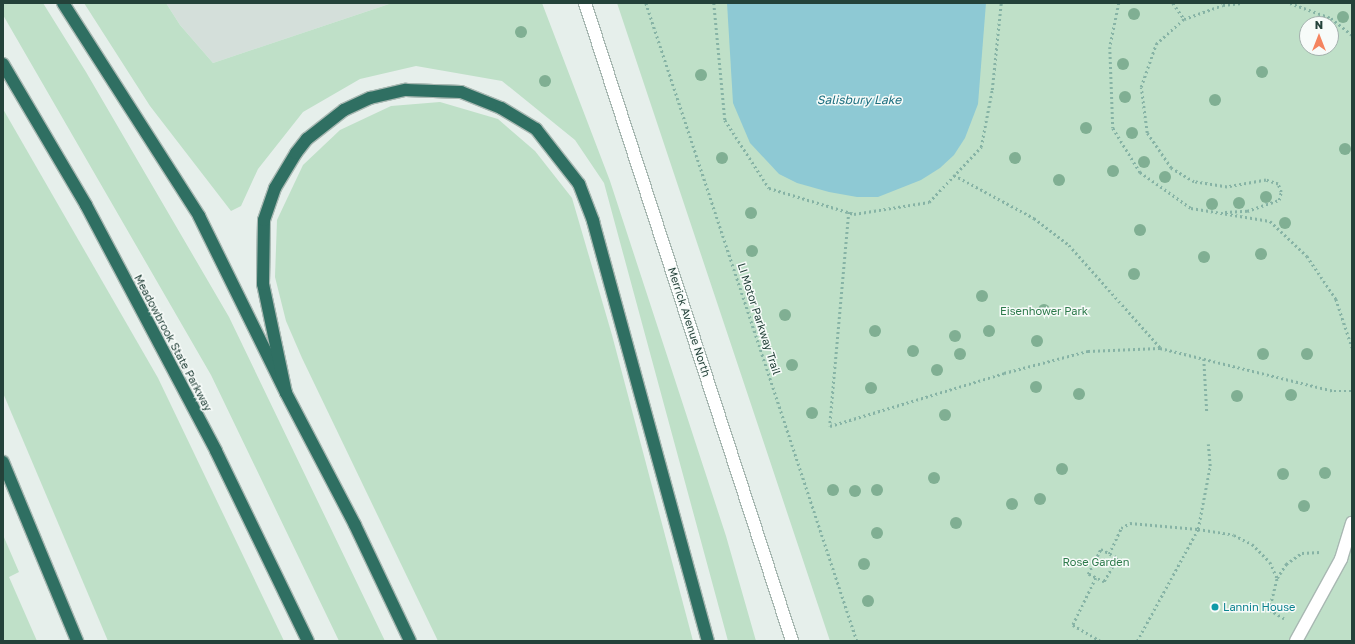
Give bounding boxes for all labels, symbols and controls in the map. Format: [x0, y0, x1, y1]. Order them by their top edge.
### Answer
north arrow [1299, 16, 1339, 56]
text: N [1315, 18, 1323, 31]
water label: Salisbury Lake [817, 93, 901, 107]
street label: LI Motor Parkway Trail [735, 261, 783, 377]
street label: Merrick Avenue North [665, 265, 713, 379]
street label: Meadowbrook State Parkway [131, 272, 215, 414]
park label: Eisenhower Park [1000, 304, 1088, 318]
park label: Rose Garden [1063, 555, 1129, 569]
place label: Lannin House [1223, 600, 1295, 614]
marker: Lannin House [1210, 602, 1220, 612]

